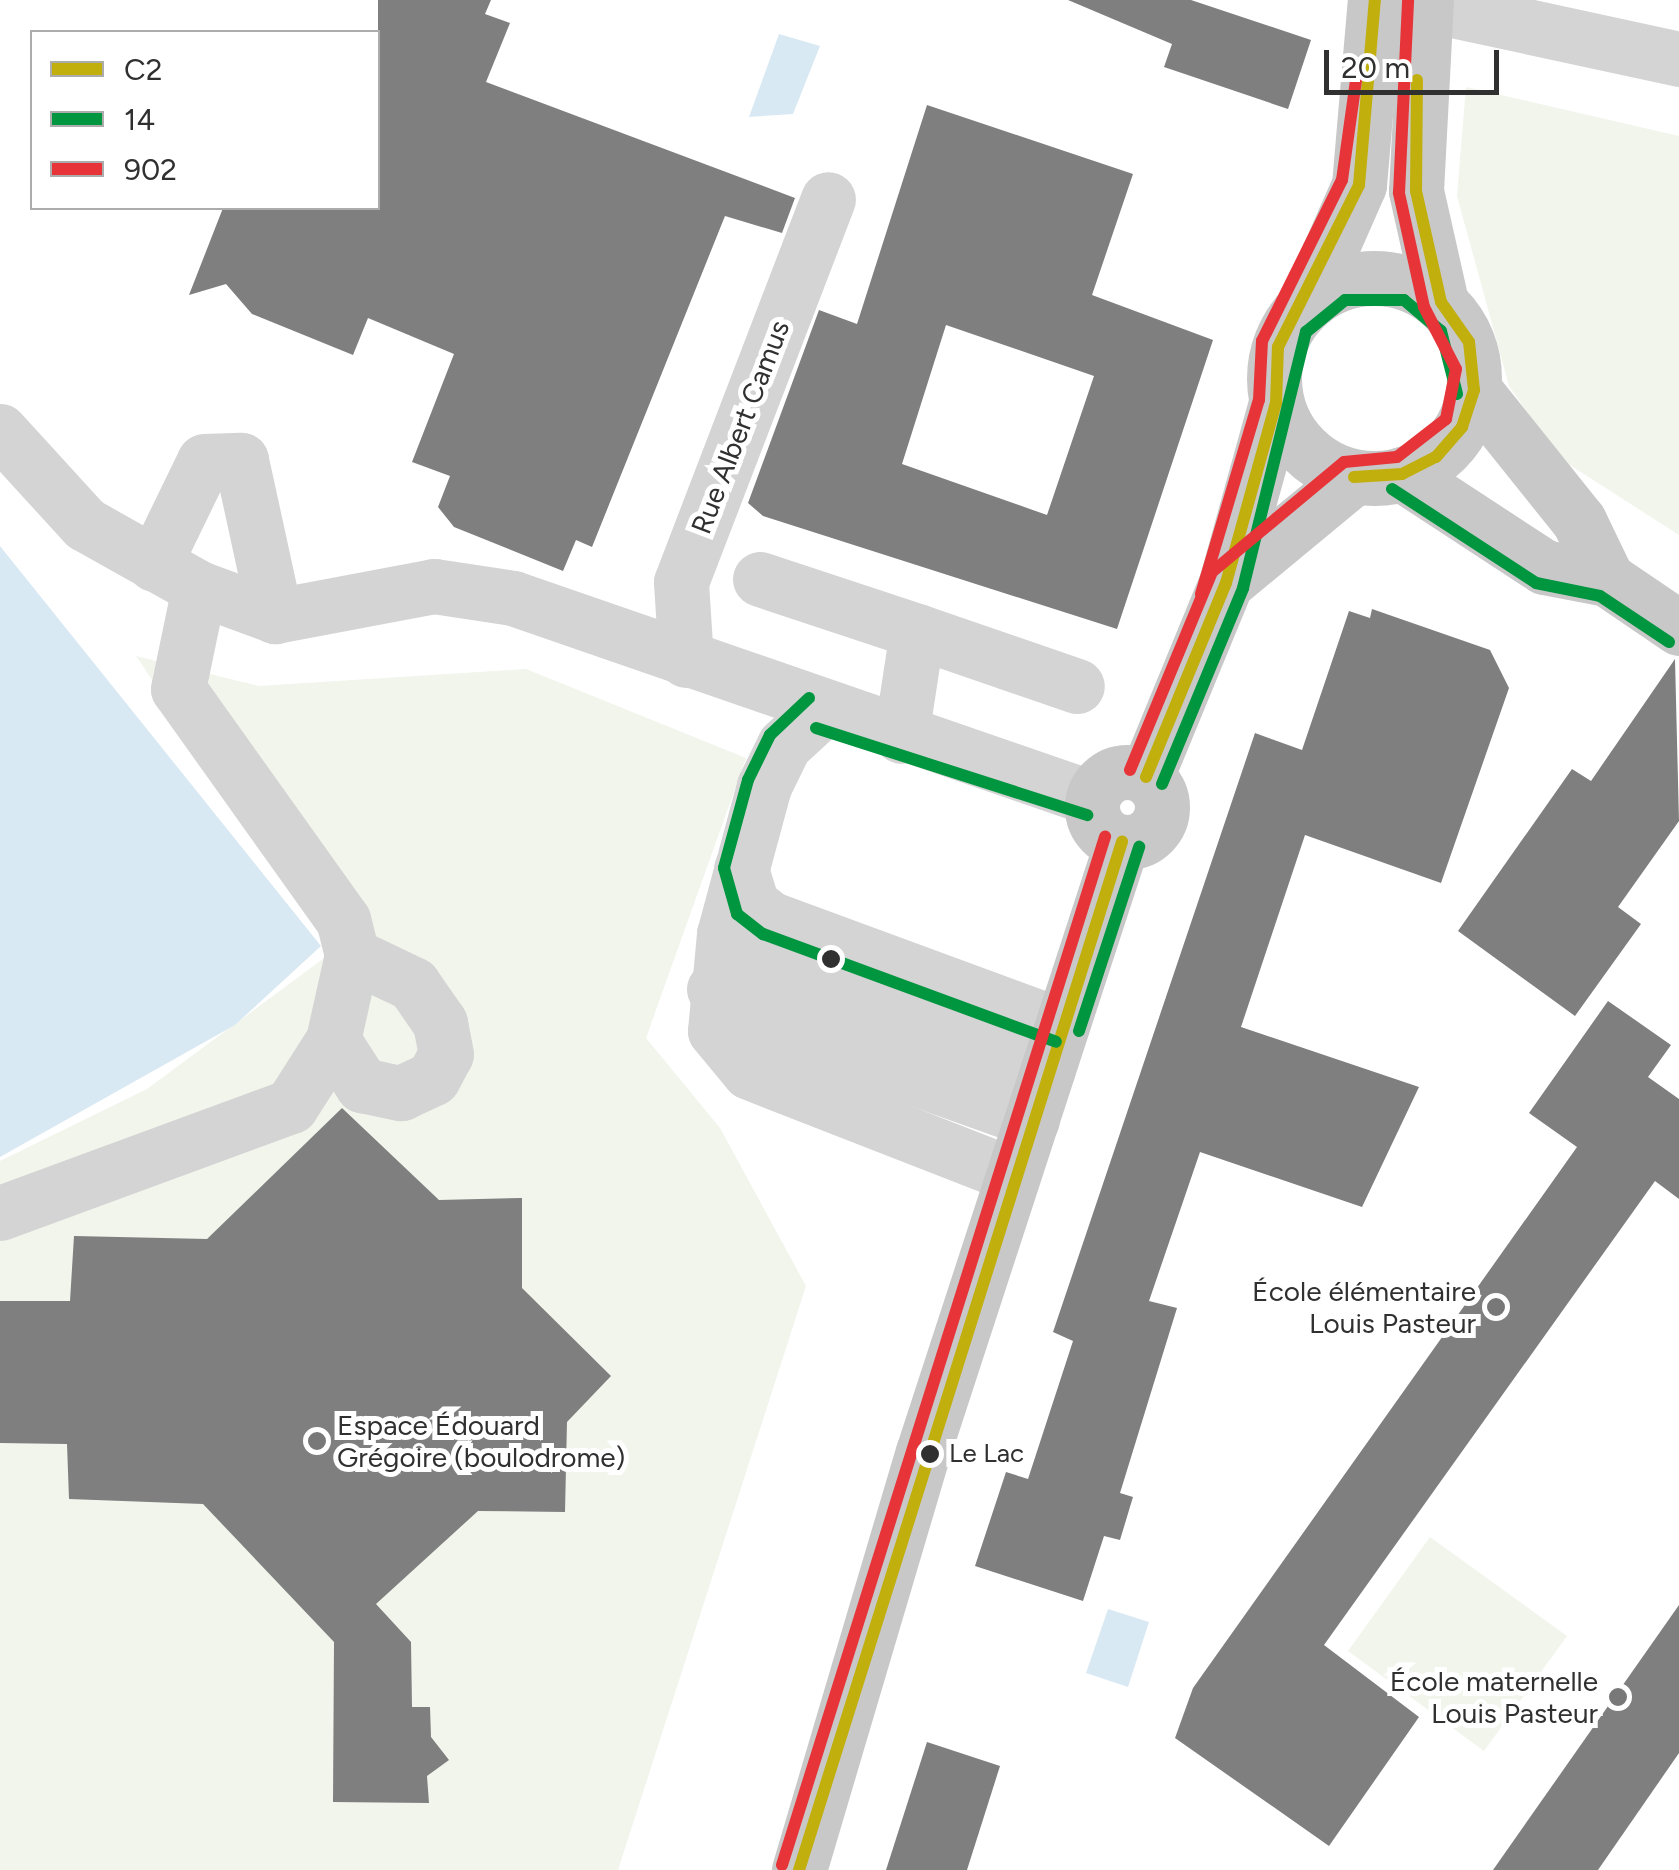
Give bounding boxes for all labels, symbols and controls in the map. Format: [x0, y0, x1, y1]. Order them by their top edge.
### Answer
legend [30, 30, 380, 210]
scale bar [1329, 30, 1504, 92]
text: 20 m [1341, 49, 1410, 86]
text: C2 [124, 51, 162, 88]
text: 14 [124, 101, 155, 138]
text: 902 [124, 151, 177, 188]
street label: Rue Albert Camus [684, 315, 796, 539]
unlabelled marker [821, 949, 841, 969]
place label: École élémentaire Louis Pasteur [1252, 1274, 1476, 1340]
marker: École élémentaire Louis Pasteur [1485, 1296, 1507, 1318]
place label: Espace Édouard Grégoire (boulodrome) [337, 1408, 625, 1474]
marker: Espace Édouard Grégoire (boulodrome) [306, 1430, 328, 1452]
place label: Le Lac [949, 1438, 1024, 1470]
marker: Le Lac [920, 1444, 940, 1464]
place label: École maternelle Louis Pasteur [1390, 1664, 1598, 1730]
marker: École maternelle Louis Pasteur [1607, 1686, 1629, 1708]

